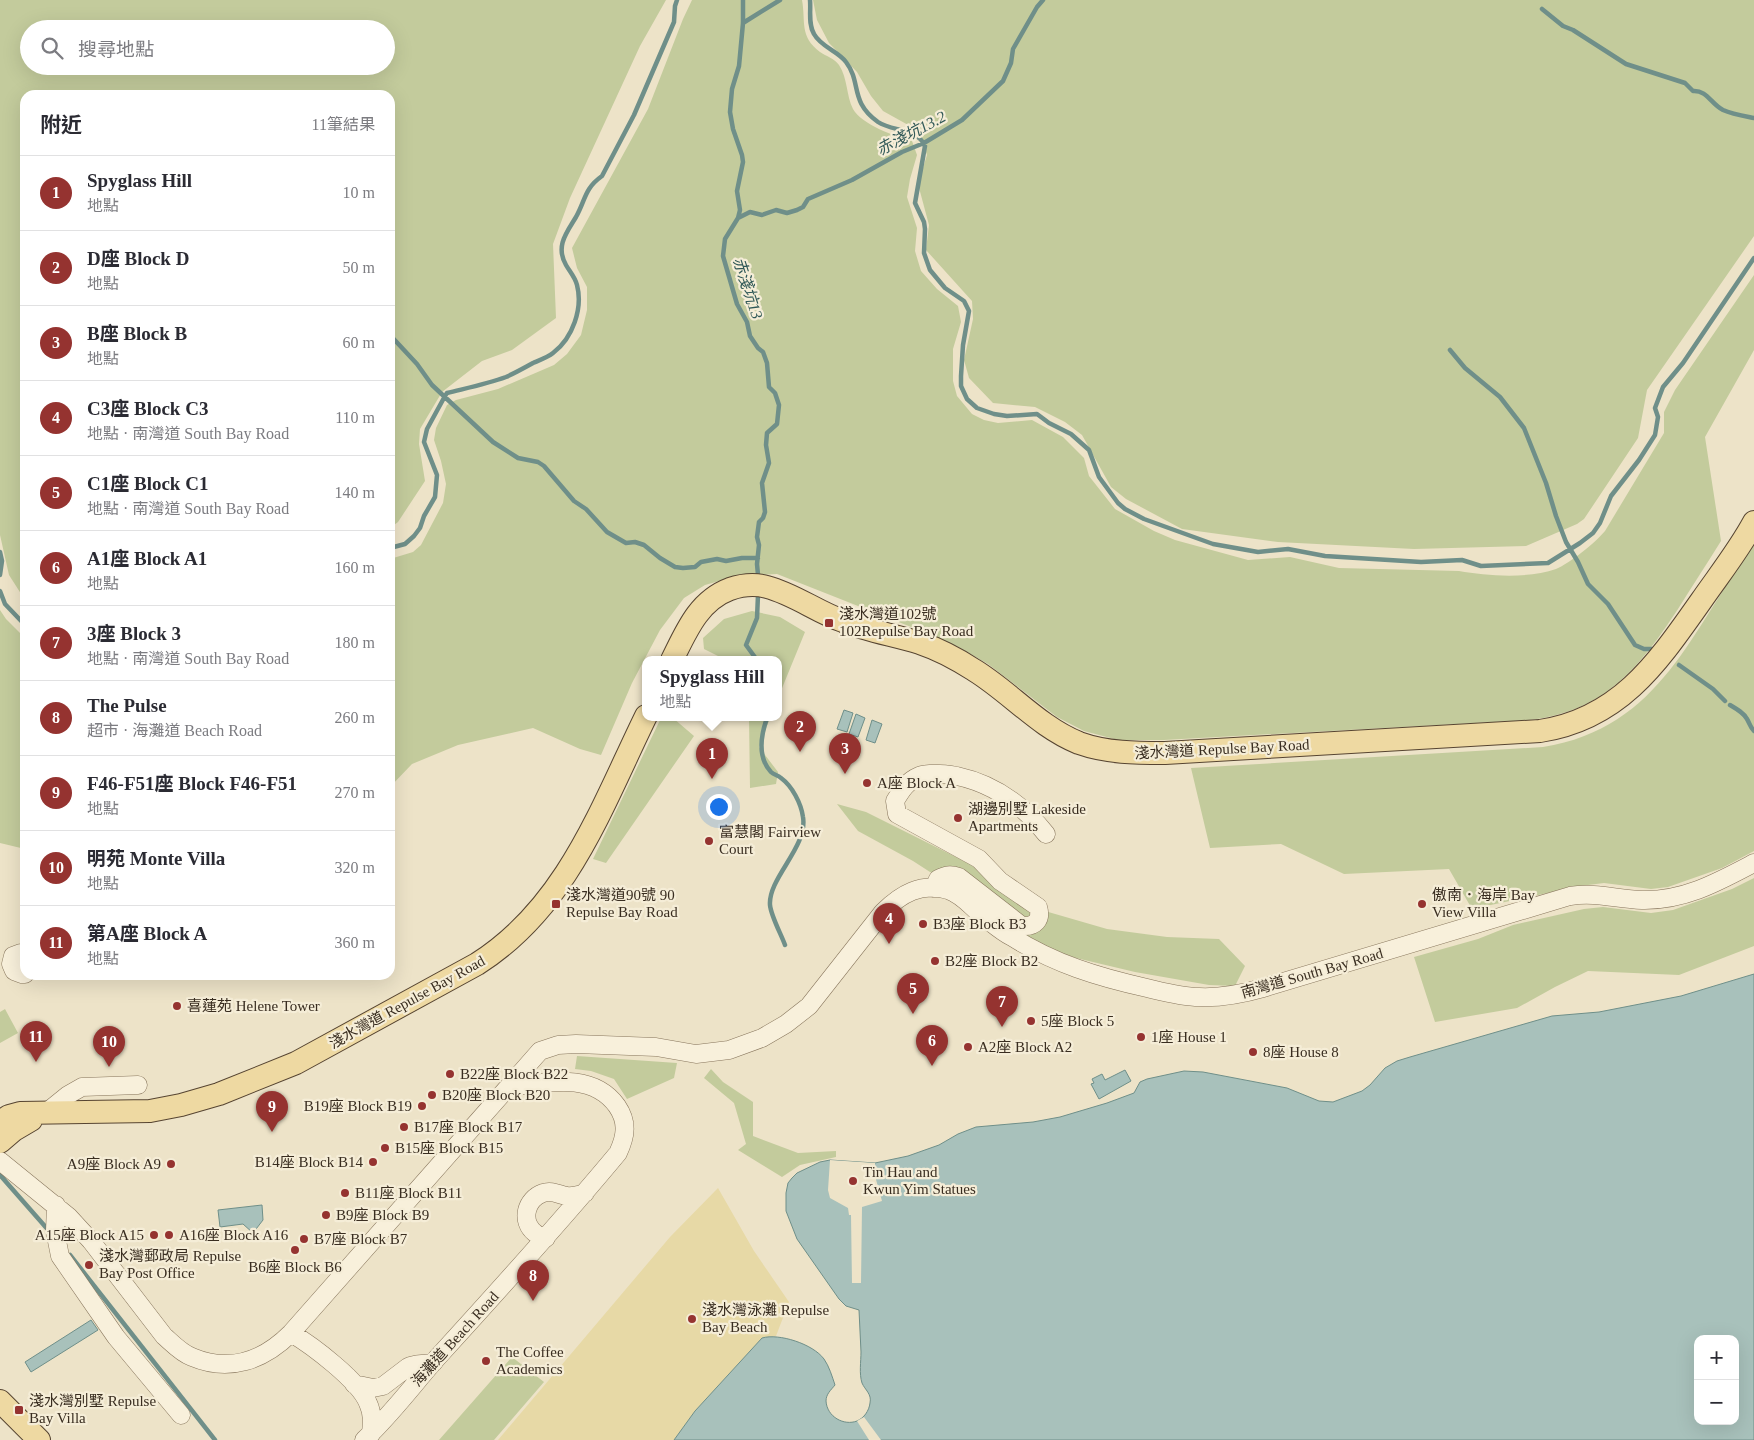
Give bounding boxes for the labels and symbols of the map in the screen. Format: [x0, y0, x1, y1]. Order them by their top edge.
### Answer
water label: 赤淺坑13.2 [873, 108, 949, 158]
water label: 赤淺坑13 [730, 255, 766, 321]
place label: 淺水灣道102號 102Repulse Bay Road [839, 605, 974, 639]
marker: 淺水灣道102號 102Repulse Bay Road [823, 617, 835, 629]
pin: 2 [784, 711, 816, 752]
pin: 3 [829, 733, 861, 774]
street label: 淺水灣道 Repulse Bay Road [1134, 735, 1310, 762]
pin: 1 [696, 738, 728, 779]
place label: A座 Block A [877, 775, 956, 791]
marker: A座 Block A [861, 777, 873, 789]
your location [706, 794, 732, 820]
place label: 湖邊別墅 Lakeside Apartments [968, 801, 1086, 834]
marker: 湖邊別墅 Lakeside Apartments [952, 812, 964, 824]
place label: 富慧閣 Fairview Court [719, 824, 821, 857]
marker: 富慧閣 Fairview Court [703, 835, 715, 847]
place label: 淺水灣道90號 90 Repulse Bay Road [566, 886, 678, 920]
place label: 傲南．海岸 Bay View Villa [1432, 886, 1535, 920]
marker: 淺水灣道90號 90 Repulse Bay Road [550, 898, 562, 910]
marker: 傲南．海岸 Bay View Villa [1416, 898, 1428, 910]
pin: 4 [873, 903, 905, 944]
place label: B3座 Block B3 [933, 916, 1026, 932]
marker: B3座 Block B3 [917, 918, 929, 930]
street label: 南灣道 South Bay Road [1239, 945, 1385, 1001]
street label: 淺水灣道 Repulse Bay Road [326, 951, 488, 1052]
place label: B2座 Block B2 [945, 953, 1038, 969]
marker: B2座 Block B2 [929, 955, 941, 967]
pin: 5 [897, 973, 929, 1014]
pin: 7 [986, 986, 1018, 1027]
place label: 喜蓮苑 Helene Tower [187, 998, 320, 1014]
marker: 喜蓮苑 Helene Tower [171, 1000, 183, 1012]
place label: 5座 Block 5 [1041, 1013, 1114, 1029]
marker: 5座 Block 5 [1025, 1015, 1037, 1027]
pin: 11 [20, 1021, 52, 1062]
pin: 6 [916, 1025, 948, 1066]
pin: 10 [93, 1026, 125, 1067]
place label: 1座 House 1 [1151, 1029, 1227, 1045]
marker: 1座 House 1 [1135, 1031, 1147, 1043]
place label: A2座 Block A2 [978, 1039, 1072, 1055]
marker: A2座 Block A2 [962, 1041, 974, 1053]
place label: 8座 House 8 [1263, 1044, 1339, 1060]
marker: 8座 House 8 [1247, 1046, 1259, 1058]
place label: B22座 Block B22 [460, 1066, 568, 1082]
marker: B22座 Block B22 [444, 1068, 456, 1080]
place label: B20座 Block B20 [442, 1087, 550, 1103]
marker: B20座 Block B20 [426, 1089, 438, 1101]
pin: 9 [256, 1091, 288, 1132]
place label: B19座 Block B19 [304, 1098, 412, 1114]
marker: B19座 Block B19 [416, 1100, 428, 1112]
place label: B17座 Block B17 [414, 1119, 523, 1135]
marker: B17座 Block B17 [398, 1121, 410, 1133]
place label: B15座 Block B15 [395, 1140, 503, 1156]
marker: B15座 Block B15 [379, 1142, 391, 1154]
place label: B14座 Block B14 [255, 1154, 363, 1170]
place label: A9座 Block A9 [67, 1156, 161, 1172]
marker: B14座 Block B14 [367, 1156, 379, 1168]
marker: A9座 Block A9 [165, 1158, 177, 1170]
place label: Tin Hau and Kwun Yim Statues [863, 1164, 976, 1197]
marker: Tin Hau and Kwun Yim Statues [847, 1175, 859, 1187]
place label: B11座 Block B11 [355, 1185, 462, 1201]
marker: B11座 Block B11 [339, 1187, 351, 1199]
place label: B9座 Block B9 [336, 1207, 429, 1223]
marker: B9座 Block B9 [320, 1209, 332, 1221]
place label: A15座 Block A15 [35, 1227, 144, 1243]
place label: A16座 Block A16 [179, 1227, 289, 1243]
marker: A15座 Block A15 [148, 1229, 160, 1241]
marker: A16座 Block A16 [163, 1229, 175, 1241]
place label: B7座 Block B7 [314, 1231, 408, 1247]
marker: B7座 Block B7 [298, 1233, 310, 1245]
marker: B6座 Block B6 [289, 1244, 301, 1256]
place label: 淺水灣郵政局 Repulse Bay Post Office [99, 1247, 241, 1281]
marker: 淺水灣郵政局 Repulse Bay Post Office [83, 1259, 95, 1271]
place label: B6座 Block B6 [248, 1259, 342, 1275]
pin: 8 [517, 1260, 549, 1301]
street label: 海灘道 Beach Road [408, 1288, 502, 1390]
place label: 淺水灣泳灘 Repulse Bay Beach [702, 1301, 829, 1335]
marker: 淺水灣泳灘 Repulse Bay Beach [686, 1313, 698, 1325]
place label: The Coffee Academics [496, 1344, 564, 1377]
marker: The Coffee Academics [480, 1355, 492, 1367]
place label: 淺水灣別墅 Repulse Bay Villa [29, 1392, 156, 1426]
marker: 淺水灣別墅 Repulse Bay Villa [13, 1404, 25, 1416]

